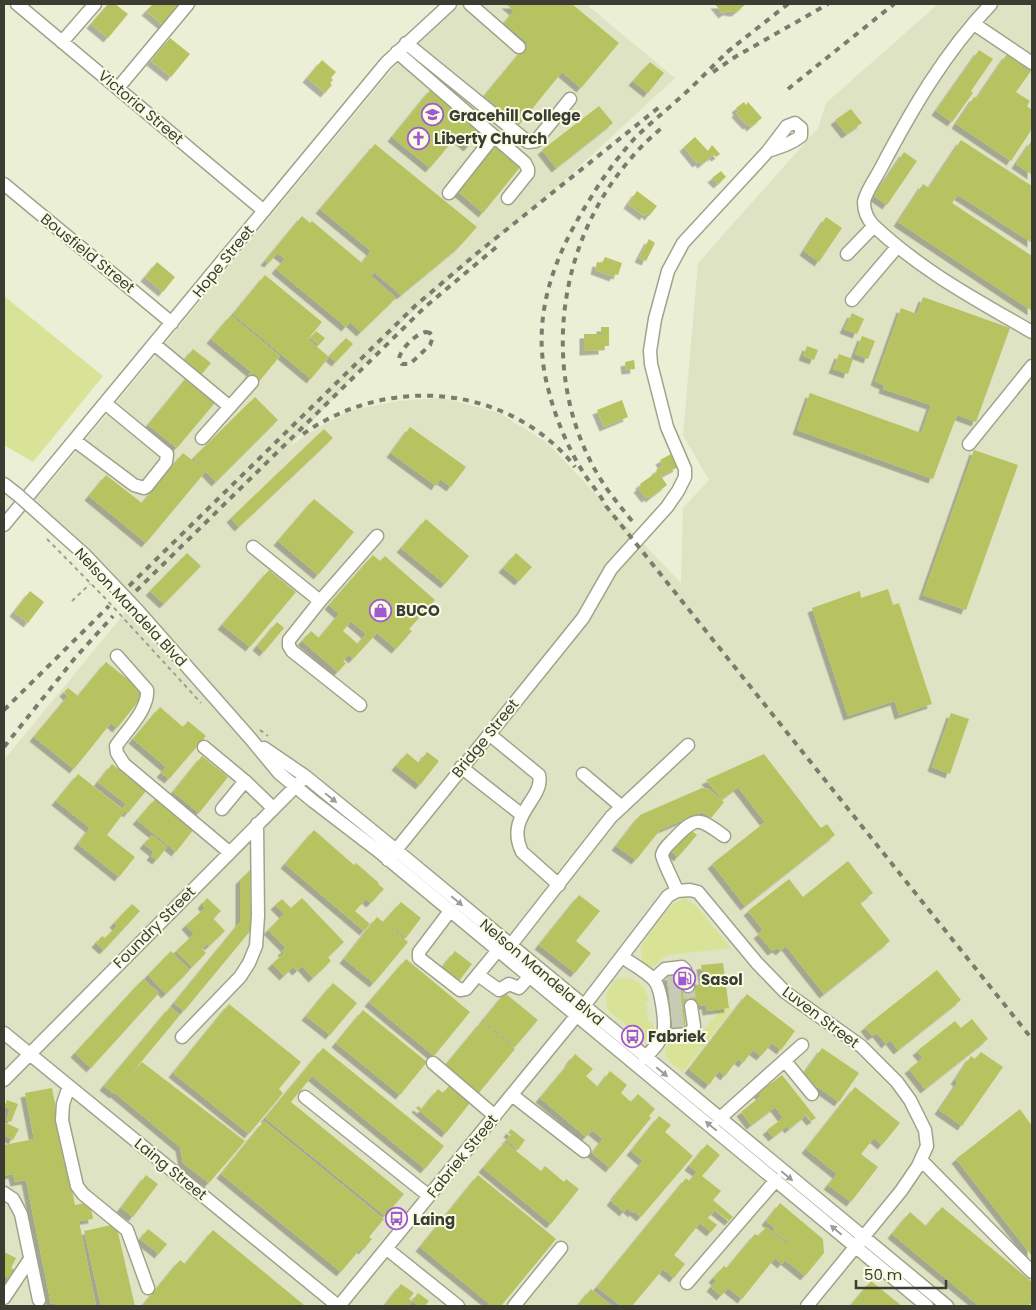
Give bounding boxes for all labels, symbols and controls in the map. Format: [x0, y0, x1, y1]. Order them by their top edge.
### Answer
street label: Victoria Street [94, 65, 188, 149]
school or university icon: Gracehill College [421, 103, 445, 127]
place label: Gracehill College [449, 105, 580, 126]
church icon: Liberty Church [406, 126, 430, 150]
place label: Liberty Church [434, 128, 547, 149]
street label: Bousfield Street [36, 208, 140, 298]
street label: Hope Street [187, 220, 259, 302]
street label: Nelson Mandela Blvd [70, 543, 192, 671]
shop icon: BUCO [368, 598, 392, 622]
place label: BUCO [396, 600, 440, 621]
street label: Bridge Street [447, 694, 523, 782]
one-way arrow [325, 792, 338, 803]
street label: Foundry Street [108, 881, 200, 973]
one-way arrow [450, 895, 462, 907]
street label: Nelson Mandela Blvd [476, 914, 608, 1030]
fuel station icon: Sasol [673, 967, 697, 991]
place label: Sasol [701, 969, 743, 990]
street label: Luven Street [778, 981, 864, 1053]
bus stop icon: Fabriek [620, 1024, 644, 1048]
place label: Fabriek [648, 1026, 707, 1047]
one-way arrow [656, 1067, 669, 1078]
street label: Fabriek Street [422, 1110, 502, 1202]
one-way arrow [705, 1121, 718, 1132]
street label: Laing Street [130, 1133, 212, 1205]
one-way arrow [781, 1170, 793, 1182]
bus stop icon: Laing [385, 1207, 409, 1231]
place label: Laing [413, 1209, 455, 1230]
one-way arrow [830, 1225, 843, 1236]
scale bar [856, 1258, 946, 1290]
text: 50 m [864, 1264, 902, 1285]

